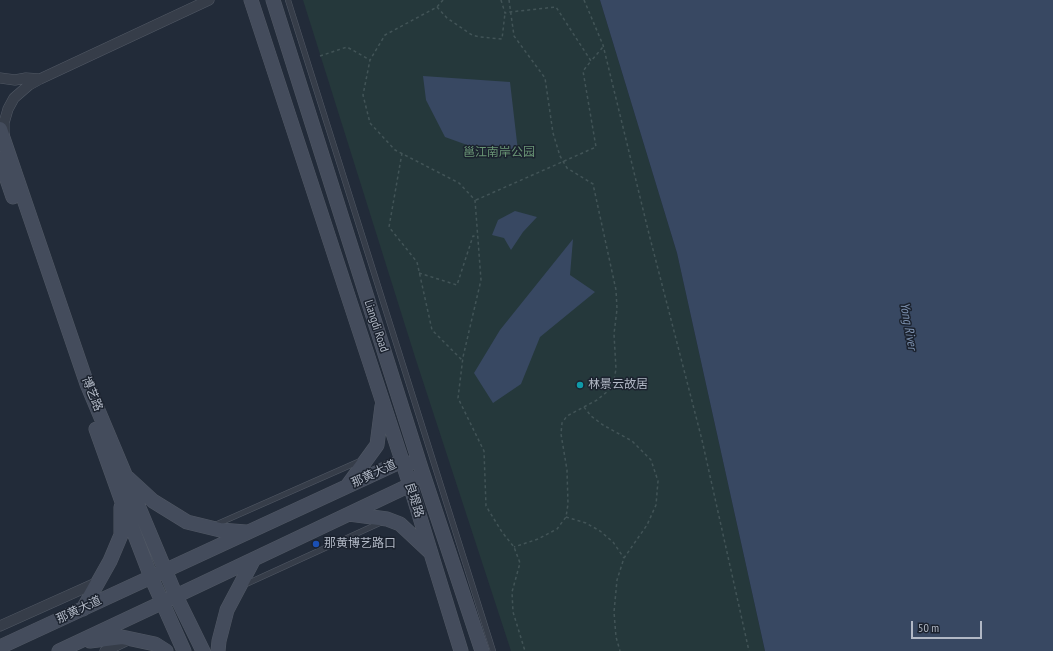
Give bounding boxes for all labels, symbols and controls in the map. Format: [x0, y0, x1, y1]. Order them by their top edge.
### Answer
park label: 邕江南岸公园 [463, 146, 535, 160]
street label: Liangdi Road [361, 298, 391, 354]
water label: Yong River [896, 301, 920, 351]
street label: 博艺路 [79, 375, 105, 413]
place label: 林景云故居 [588, 378, 648, 392]
marker: 林景云故居 [575, 380, 585, 390]
street label: 那黄大道 [349, 457, 399, 491]
street label: 良堤路 [402, 481, 426, 519]
place label: 那黄博艺路口 [324, 537, 396, 551]
marker: 那黄博艺路口 [311, 539, 321, 549]
street label: 那黄大道 [54, 593, 104, 627]
scale bar [913, 613, 984, 639]
text: 50 m [918, 620, 939, 635]

